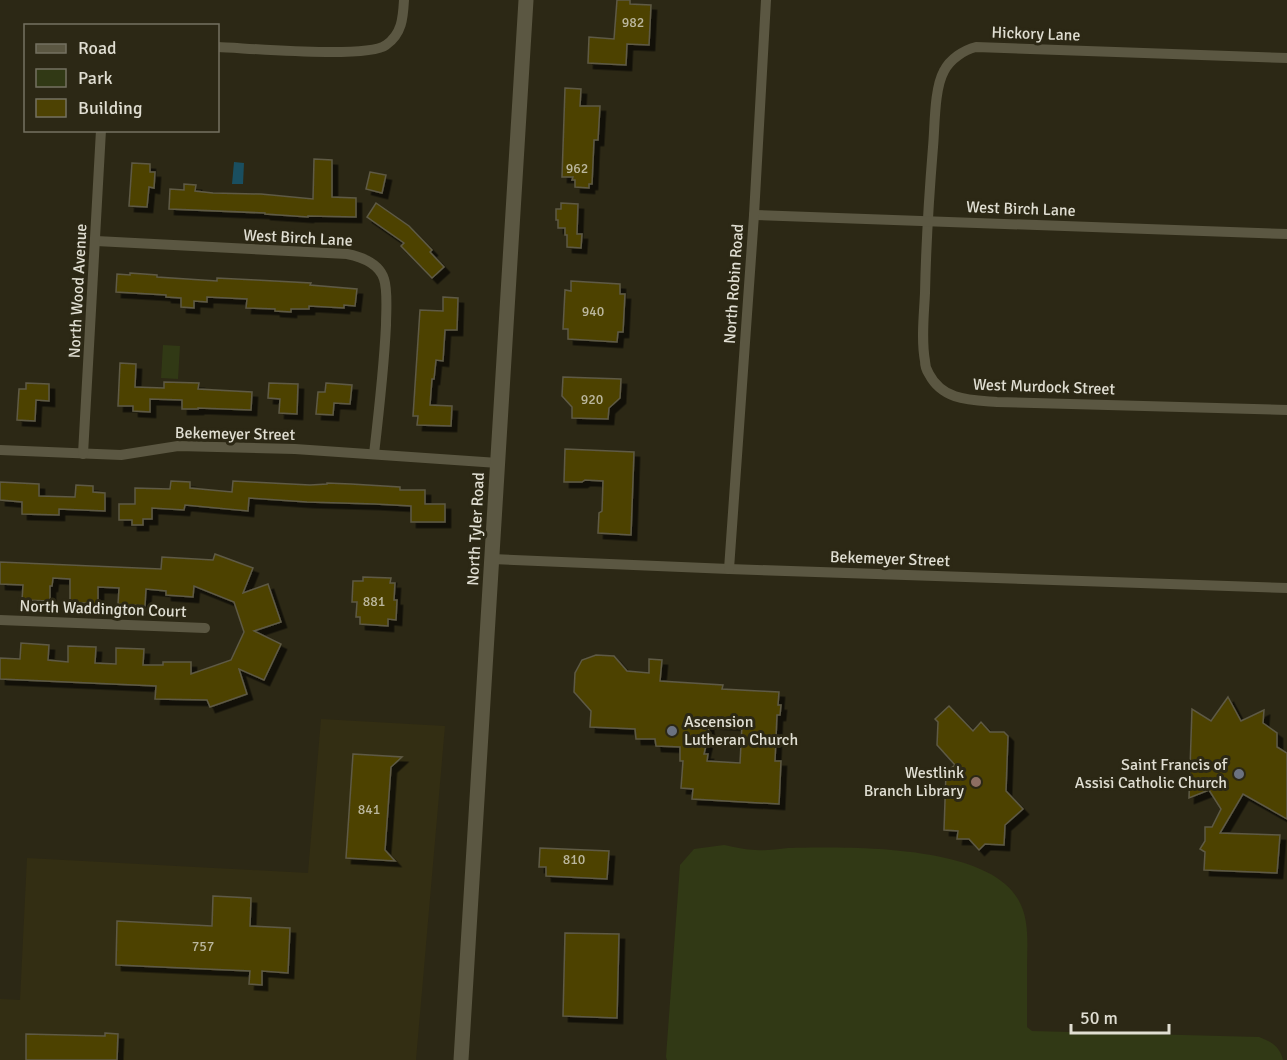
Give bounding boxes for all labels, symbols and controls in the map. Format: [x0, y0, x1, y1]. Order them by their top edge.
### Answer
house number: 982 [622, 14, 644, 31]
street label: Hickory Lane [991, 22, 1081, 46]
legend [24, 24, 219, 132]
text: Road [78, 37, 117, 59]
text: Park [78, 67, 113, 89]
text: Building [78, 97, 142, 119]
house number: 962 [566, 160, 588, 177]
street label: West Birch Lane [966, 197, 1076, 221]
street label: North Wood Avenue [64, 223, 92, 359]
street label: North Robin Road [720, 223, 748, 345]
street label: West Birch Lane [243, 225, 353, 251]
house number: 940 [582, 303, 604, 320]
street label: West Murdock Street [973, 375, 1116, 399]
house number: 920 [581, 391, 603, 408]
street label: Bekemeyer Street [175, 423, 296, 445]
street label: North Tyler Road [463, 472, 489, 586]
street label: Bekemeyer Street [830, 547, 951, 571]
house number: 881 [363, 593, 385, 610]
street label: North Waddington Court [19, 596, 187, 622]
place label: Ascension Lutheran Church [684, 712, 798, 750]
marker: Ascension Lutheran Church [665, 724, 679, 738]
place label: Saint Francis of Assisi Catholic Church [1075, 755, 1228, 793]
place label: Westlink Branch Library [864, 763, 965, 801]
marker: Saint Francis of Assisi Catholic Church [1232, 767, 1246, 781]
marker: Westlink Branch Library [969, 775, 983, 789]
house number: 841 [358, 801, 380, 818]
house number: 810 [563, 851, 585, 868]
house number: 757 [192, 938, 214, 955]
scale bar [1071, 997, 1168, 1035]
text: 50 m [1080, 1007, 1118, 1029]

